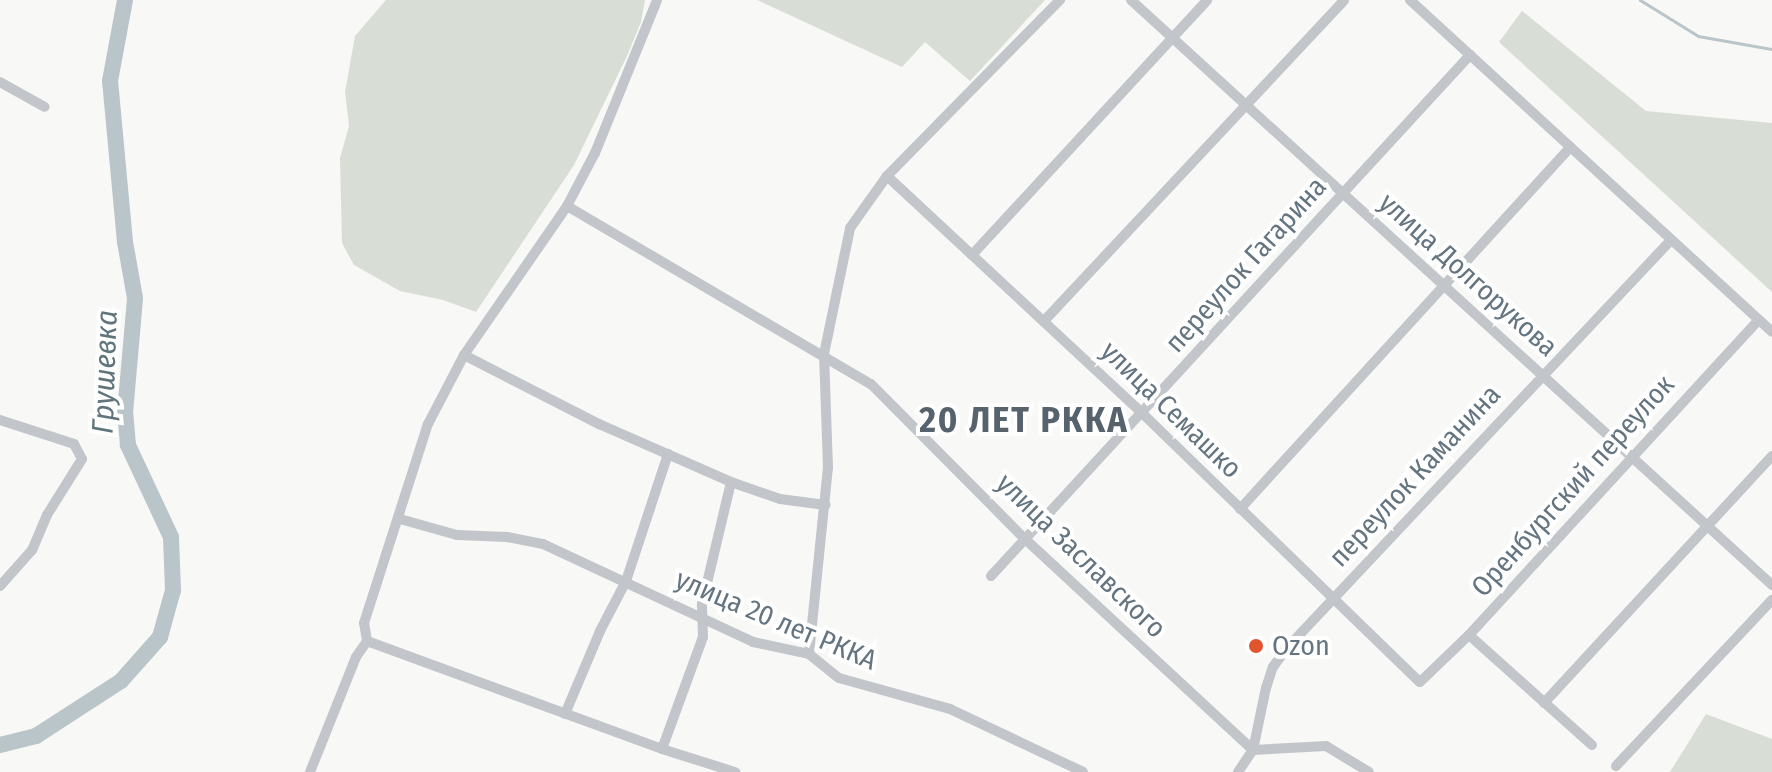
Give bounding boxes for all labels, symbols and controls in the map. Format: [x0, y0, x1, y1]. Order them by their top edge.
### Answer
street label: переулок Гагарина [1159, 170, 1333, 360]
street label: улица Долгорукова [1372, 186, 1564, 364]
water label: Грушевка [85, 309, 125, 435]
street label: улица Семашко [1094, 334, 1248, 486]
street label: Оренбургский переулок [1465, 368, 1681, 604]
street label: переулок Каманина [1322, 378, 1508, 574]
district label: 20 ЛЕТ РККА [919, 399, 1129, 443]
street label: улица Заславского [989, 467, 1173, 645]
street label: улица 20 лет РККА [670, 563, 882, 677]
place label: Ozon [1272, 629, 1330, 663]
marker: Ozon [1247, 637, 1265, 655]

